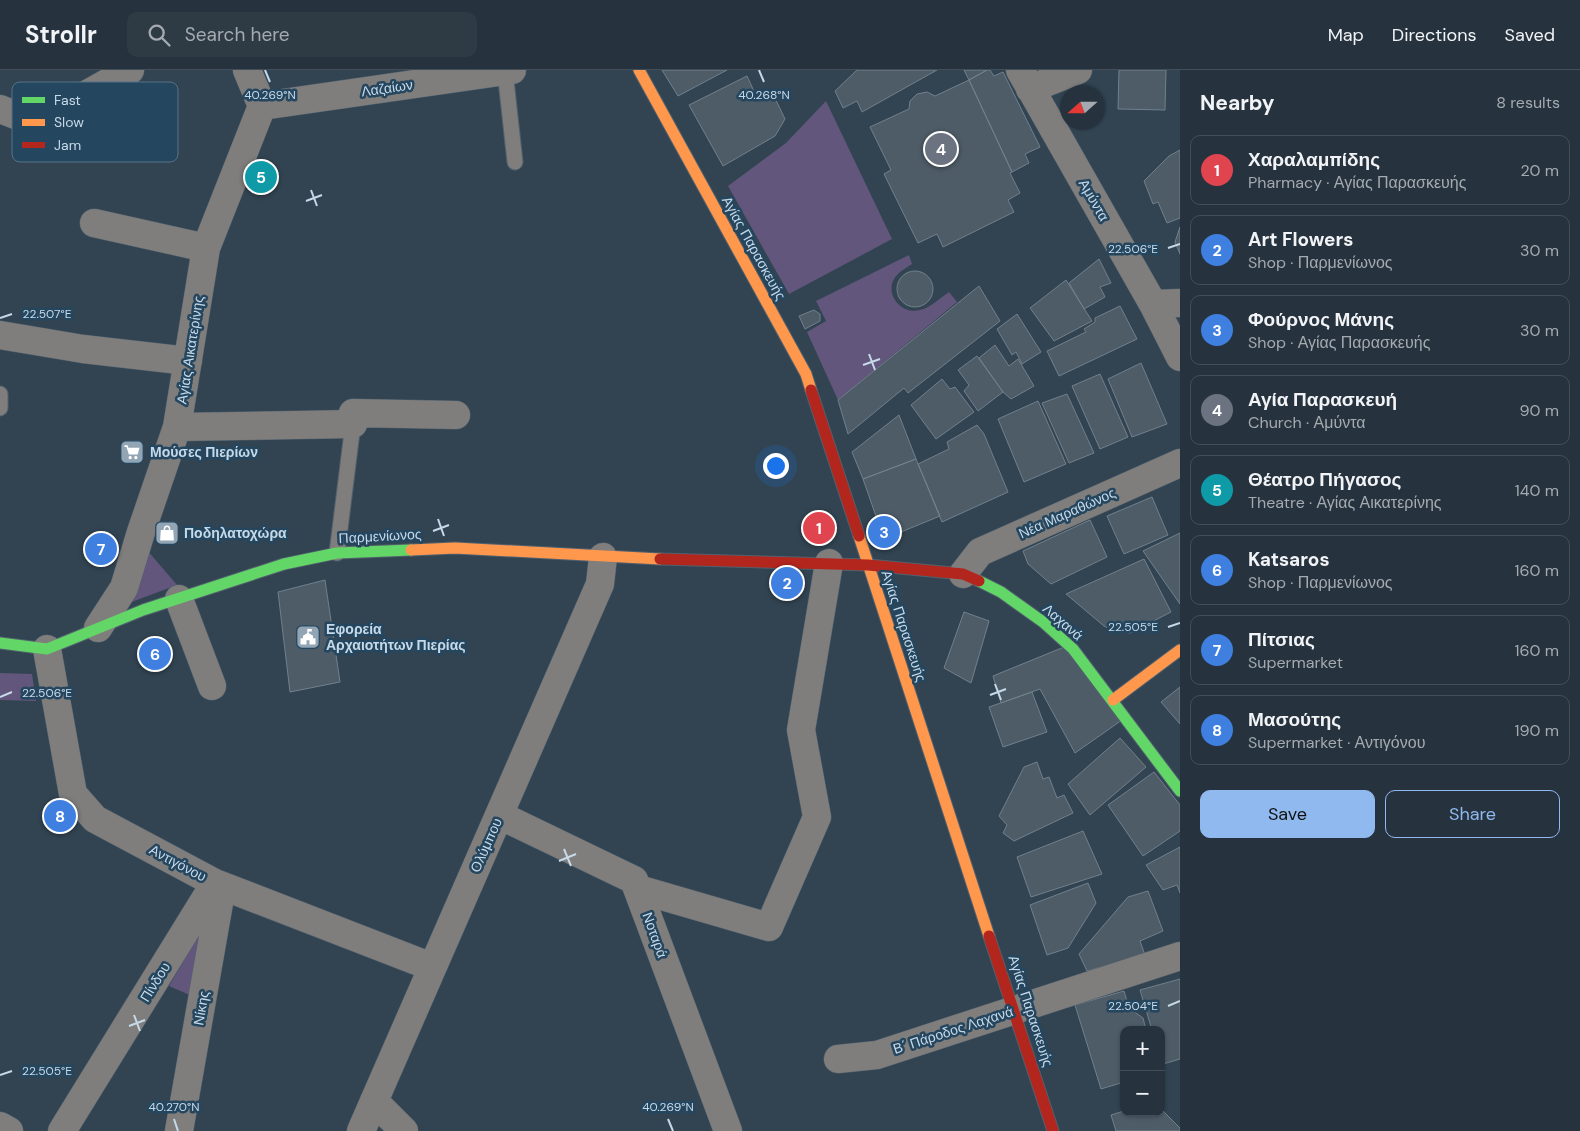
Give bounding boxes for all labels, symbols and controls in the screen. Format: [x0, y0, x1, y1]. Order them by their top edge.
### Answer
search box [127, 12, 477, 57]
text: Strollr [25, 19, 97, 50]
icon: search [145, 21, 173, 49]
text: Search here [185, 22, 290, 47]
text: Map [1328, 23, 1364, 47]
text: Directions [1392, 23, 1477, 47]
text: Saved [1505, 23, 1555, 47]
street label: Λαζαίων [360, 75, 414, 101]
legend [12, 82, 178, 162]
north arrow [1060, 85, 1105, 130]
text: 40.269°N [244, 87, 296, 103]
text: 40.268°N [738, 87, 790, 103]
text: Nearby [1200, 89, 1274, 117]
text: Fast [54, 91, 81, 109]
text: 8 results [1496, 92, 1560, 113]
text: Slow [54, 113, 84, 131]
pin: 4 [925, 130, 957, 168]
text: Jam [54, 136, 81, 154]
text: Χαραλαμπίδης [1248, 147, 1380, 172]
pin: 5 [245, 158, 277, 196]
text: 1 [1214, 160, 1220, 181]
text: 20 m [1520, 160, 1559, 181]
text: Pharmacy · Αγίας Παρασκευής [1248, 172, 1466, 193]
street label: Αμύντα [1075, 176, 1113, 224]
street label: Αγίας Παρασκευής [718, 193, 790, 303]
text: Art Flowers [1248, 227, 1353, 252]
text: 2 [1212, 240, 1222, 261]
text: 30 m [1520, 240, 1559, 261]
text: 22.506°E [1108, 241, 1158, 257]
text: Shop · Παρμενίωνος [1248, 252, 1393, 273]
street label: Αγίας Αικατερίνης [173, 294, 207, 405]
text: 22.507°E [23, 306, 72, 322]
text: Φούρνος Μάνης [1248, 307, 1394, 332]
text: 3 [1212, 320, 1222, 341]
text: 30 m [1520, 320, 1559, 341]
text: Shop · Αγίας Παρασκευής [1248, 332, 1430, 353]
text: Αγία Παρασκευή [1248, 387, 1397, 412]
text: 4 [1212, 400, 1222, 421]
text: 90 m [1519, 400, 1559, 421]
text: Church · Αμύντα [1248, 412, 1365, 433]
supermarket icon: Μούσες Πιερίων [119, 439, 145, 465]
place label: Μούσες Πιερίων [150, 443, 258, 461]
your location [763, 453, 789, 479]
text: Θέατρο Πήγασος [1248, 467, 1401, 492]
text: 5 [1212, 480, 1222, 501]
text: 140 m [1515, 480, 1559, 501]
street label: Νέα Μαραθώνος [1016, 483, 1119, 542]
text: Theatre · Αγίας Αικατερίνης [1248, 492, 1442, 513]
pin: 1 [803, 509, 835, 547]
pin: 3 [868, 513, 900, 551]
shop icon: Ποδηλατοχώρα [154, 520, 180, 546]
place label: Ποδηλατοχώρα [184, 524, 287, 542]
street label: Παρμενίωνος [338, 525, 422, 547]
pin: 7 [85, 530, 117, 568]
text: Katsaros [1248, 547, 1330, 572]
text: 6 [1212, 560, 1222, 581]
text: 160 m [1515, 560, 1559, 581]
pin: 2 [771, 564, 803, 602]
street label: Αγίας Παρασκευής [878, 568, 931, 684]
text: Shop · Παρμενίωνος [1248, 572, 1393, 593]
street label: Λαχανά [1039, 600, 1087, 644]
text: 22.505°E [1108, 619, 1158, 635]
place label: Εφορεία Αρχαιοτήτων Πιερίας [326, 620, 466, 654]
public building icon: Εφορεία Αρχαιοτήτων Πιερίας [295, 624, 321, 650]
text: Πίτσιας [1248, 627, 1315, 652]
pin: 6 [139, 635, 171, 673]
text: 7 [1213, 640, 1221, 661]
text: 160 m [1515, 640, 1559, 661]
text: Supermarket [1248, 652, 1343, 673]
text: 22.506°E [22, 685, 72, 701]
text: Μασούτης [1248, 707, 1341, 732]
text: 8 [1212, 720, 1222, 741]
text: 190 m [1515, 720, 1559, 741]
text: Supermarket · Αντιγόνου [1248, 732, 1425, 753]
button: Save [1200, 790, 1375, 838]
button: Share [1385, 790, 1560, 838]
pin: 8 [44, 797, 76, 835]
street label: Ολύμπου [466, 815, 506, 875]
street label: Αντιγόνου [146, 841, 210, 885]
street label: Νοταρά [638, 910, 672, 960]
street label: Αγίας Παρασκευής [1005, 953, 1058, 1069]
street label: Πίνδου [136, 959, 174, 1005]
street label: Νίκης [189, 989, 213, 1027]
text: 22.504°E [1108, 998, 1158, 1014]
street label: Β΄ Πάροδος Λαχανά [891, 1002, 1015, 1058]
map controls [1120, 1026, 1165, 1116]
button: + [1120, 1026, 1165, 1071]
text: 22.505°E [22, 1063, 72, 1079]
button: − [1120, 1071, 1165, 1116]
text: 40.270°N [149, 1099, 199, 1115]
text: 40.269°N [642, 1099, 694, 1115]

